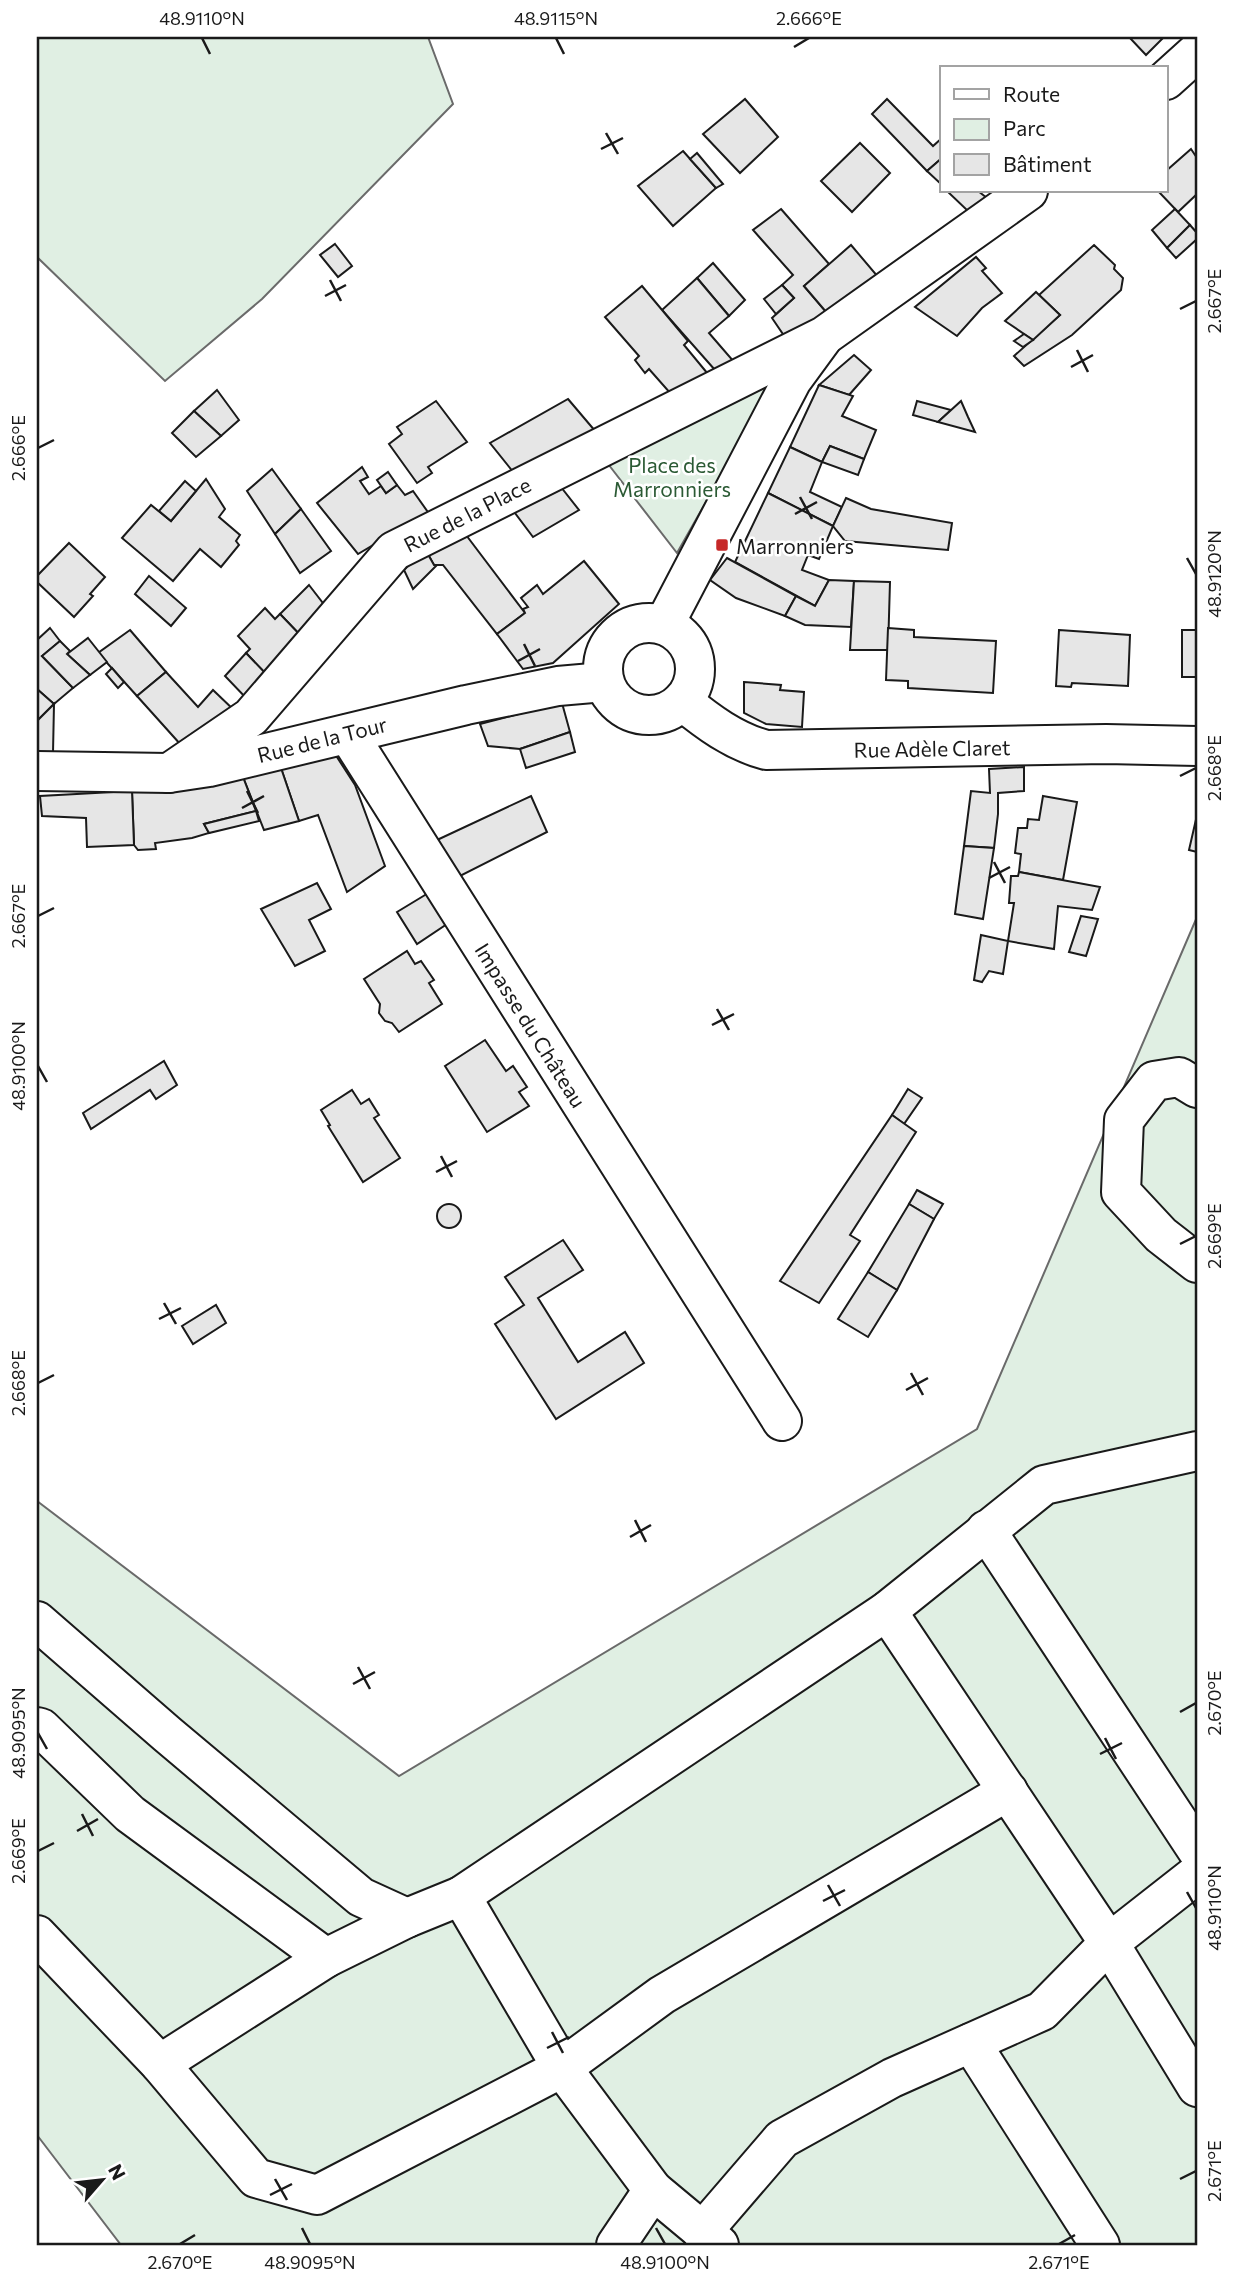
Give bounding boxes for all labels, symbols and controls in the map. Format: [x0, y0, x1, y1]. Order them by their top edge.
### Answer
text: 48.9110°N [159, 7, 245, 29]
text: 48.9115°N [514, 7, 598, 29]
text: 2.666°E [776, 7, 842, 29]
legend [940, 66, 1168, 192]
text: Route [1003, 81, 1060, 106]
text: Parc [1003, 115, 1046, 140]
text: Bâtiment [1003, 151, 1092, 176]
text: 2.667°E [1203, 269, 1225, 333]
text: 2.666°E [7, 415, 29, 481]
park label: Place des Marronniers [613, 452, 731, 501]
street label: Rue de la Place [399, 471, 535, 557]
text: 48.9120°N [1203, 530, 1225, 618]
place label: Marronniers [736, 533, 854, 558]
marker: Marronniers [714, 537, 730, 553]
street label: Rue de la Tour [255, 711, 389, 767]
street label: Rue Adèle Claret [853, 734, 1011, 762]
text: 2.668°E [1203, 735, 1225, 801]
text: 2.667°E [7, 884, 29, 948]
street label: Impasse du Château [470, 938, 592, 1112]
text: 48.9100°N [7, 1021, 29, 1111]
text: 2.669°E [1203, 1203, 1225, 1269]
text: 2.668°E [7, 1350, 29, 1416]
text: 2.670°E [1203, 1670, 1225, 1736]
text: 48.9095°N [7, 1687, 29, 1779]
text: 2.669°E [7, 1818, 29, 1884]
text: 48.9110°N [1203, 1865, 1225, 1951]
text: 2.671°E [1203, 2140, 1225, 2202]
north arrow [66, 2146, 136, 2216]
text: N [104, 2160, 131, 2183]
text: 2.670°E [147, 2251, 213, 2273]
text: 48.9095°N [264, 2251, 356, 2273]
text: 48.9100°N [620, 2251, 710, 2273]
text: 2.671°E [1028, 2251, 1090, 2273]

